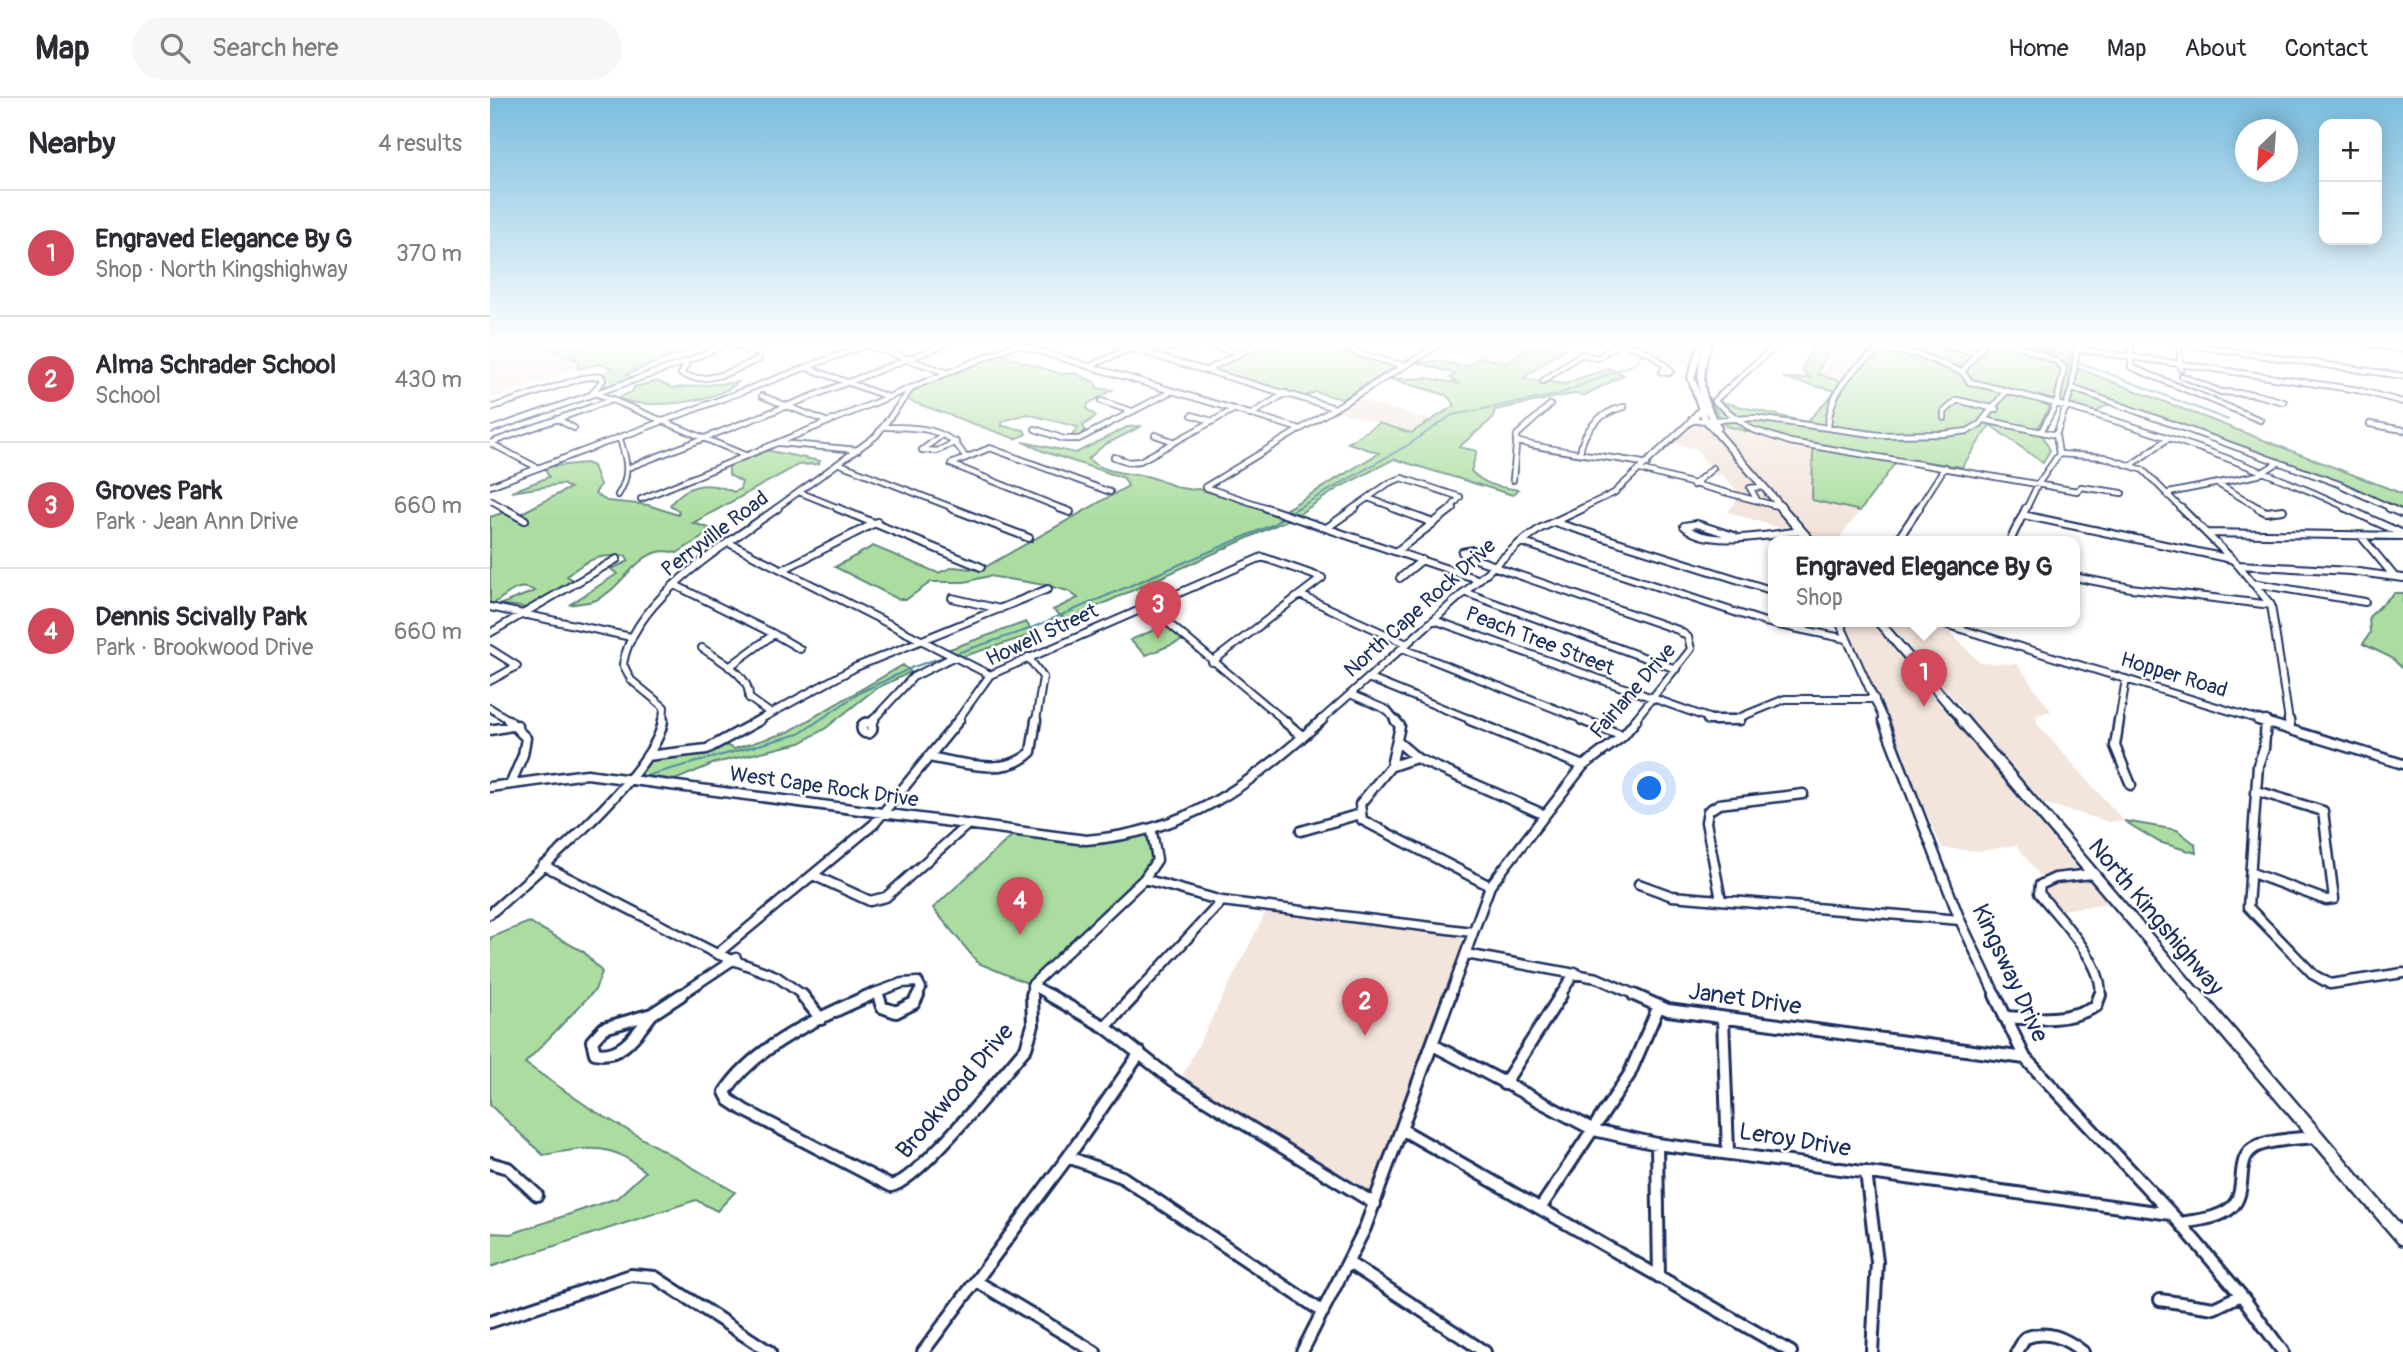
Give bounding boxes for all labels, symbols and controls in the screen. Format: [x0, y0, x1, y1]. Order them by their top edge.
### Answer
search box [132, 17, 622, 80]
text: Map [35, 28, 90, 69]
icon: search [156, 29, 194, 67]
text: Search here [212, 32, 339, 64]
text: Home [2008, 34, 2069, 63]
text: Map [2107, 34, 2147, 63]
text: About [2185, 34, 2247, 63]
text: Contact [2285, 34, 2368, 63]
north arrow [2235, 119, 2298, 182]
map controls [2319, 119, 2382, 245]
button: + [2319, 119, 2382, 182]
text: Nearby [28, 125, 115, 162]
text: 4 results [378, 129, 462, 158]
button: − [2319, 182, 2382, 245]
text: Engraved Elegance By G [95, 223, 353, 255]
text: 1 [47, 239, 56, 268]
text: 370 m [396, 239, 462, 268]
text: Shop · North Kingshighway [95, 255, 348, 284]
text: Alma Schrader School [95, 349, 336, 381]
text: 2 [45, 365, 57, 394]
text: 430 m [395, 365, 462, 394]
text: School [95, 381, 161, 410]
text: Groves Park [95, 475, 222, 507]
street label: Perryville Road [656, 485, 774, 583]
text: 3 [45, 491, 57, 520]
text: 660 m [394, 491, 462, 520]
text: Park · Jean Ann Drive [95, 507, 298, 536]
street label: North Cape Rock Drive [1338, 532, 1502, 683]
popup [1768, 536, 2080, 627]
text: Engraved Elegance By G [1795, 551, 2053, 583]
pin: 3 [1135, 581, 1181, 639]
text: Shop [1795, 583, 1843, 612]
street label: Howell Street [982, 597, 1103, 673]
street label: Peach Tree Street [1462, 600, 1619, 682]
text: Dennis Scivally Park [95, 601, 307, 633]
text: 4 [44, 617, 58, 646]
text: 660 m [394, 617, 462, 646]
text: Park · Brookwood Drive [95, 633, 313, 662]
street label: Fairlane Drive [1584, 637, 1682, 744]
street label: Hopper Road [2117, 646, 2231, 704]
pin: 1 [1901, 649, 1947, 707]
street label: West Cape Rock Drive [728, 760, 921, 814]
your location [1632, 771, 1666, 805]
street label: North Kingshighway [2082, 833, 2230, 1001]
pin: 4 [997, 877, 1043, 935]
street label: Kingsway Drive [1965, 899, 2055, 1047]
street label: Janet Drive [1687, 977, 1803, 1021]
pin: 2 [1342, 978, 1388, 1036]
street label: Brookwood Drive [890, 1017, 1020, 1165]
street label: Leroy Drive [1737, 1117, 1853, 1163]

